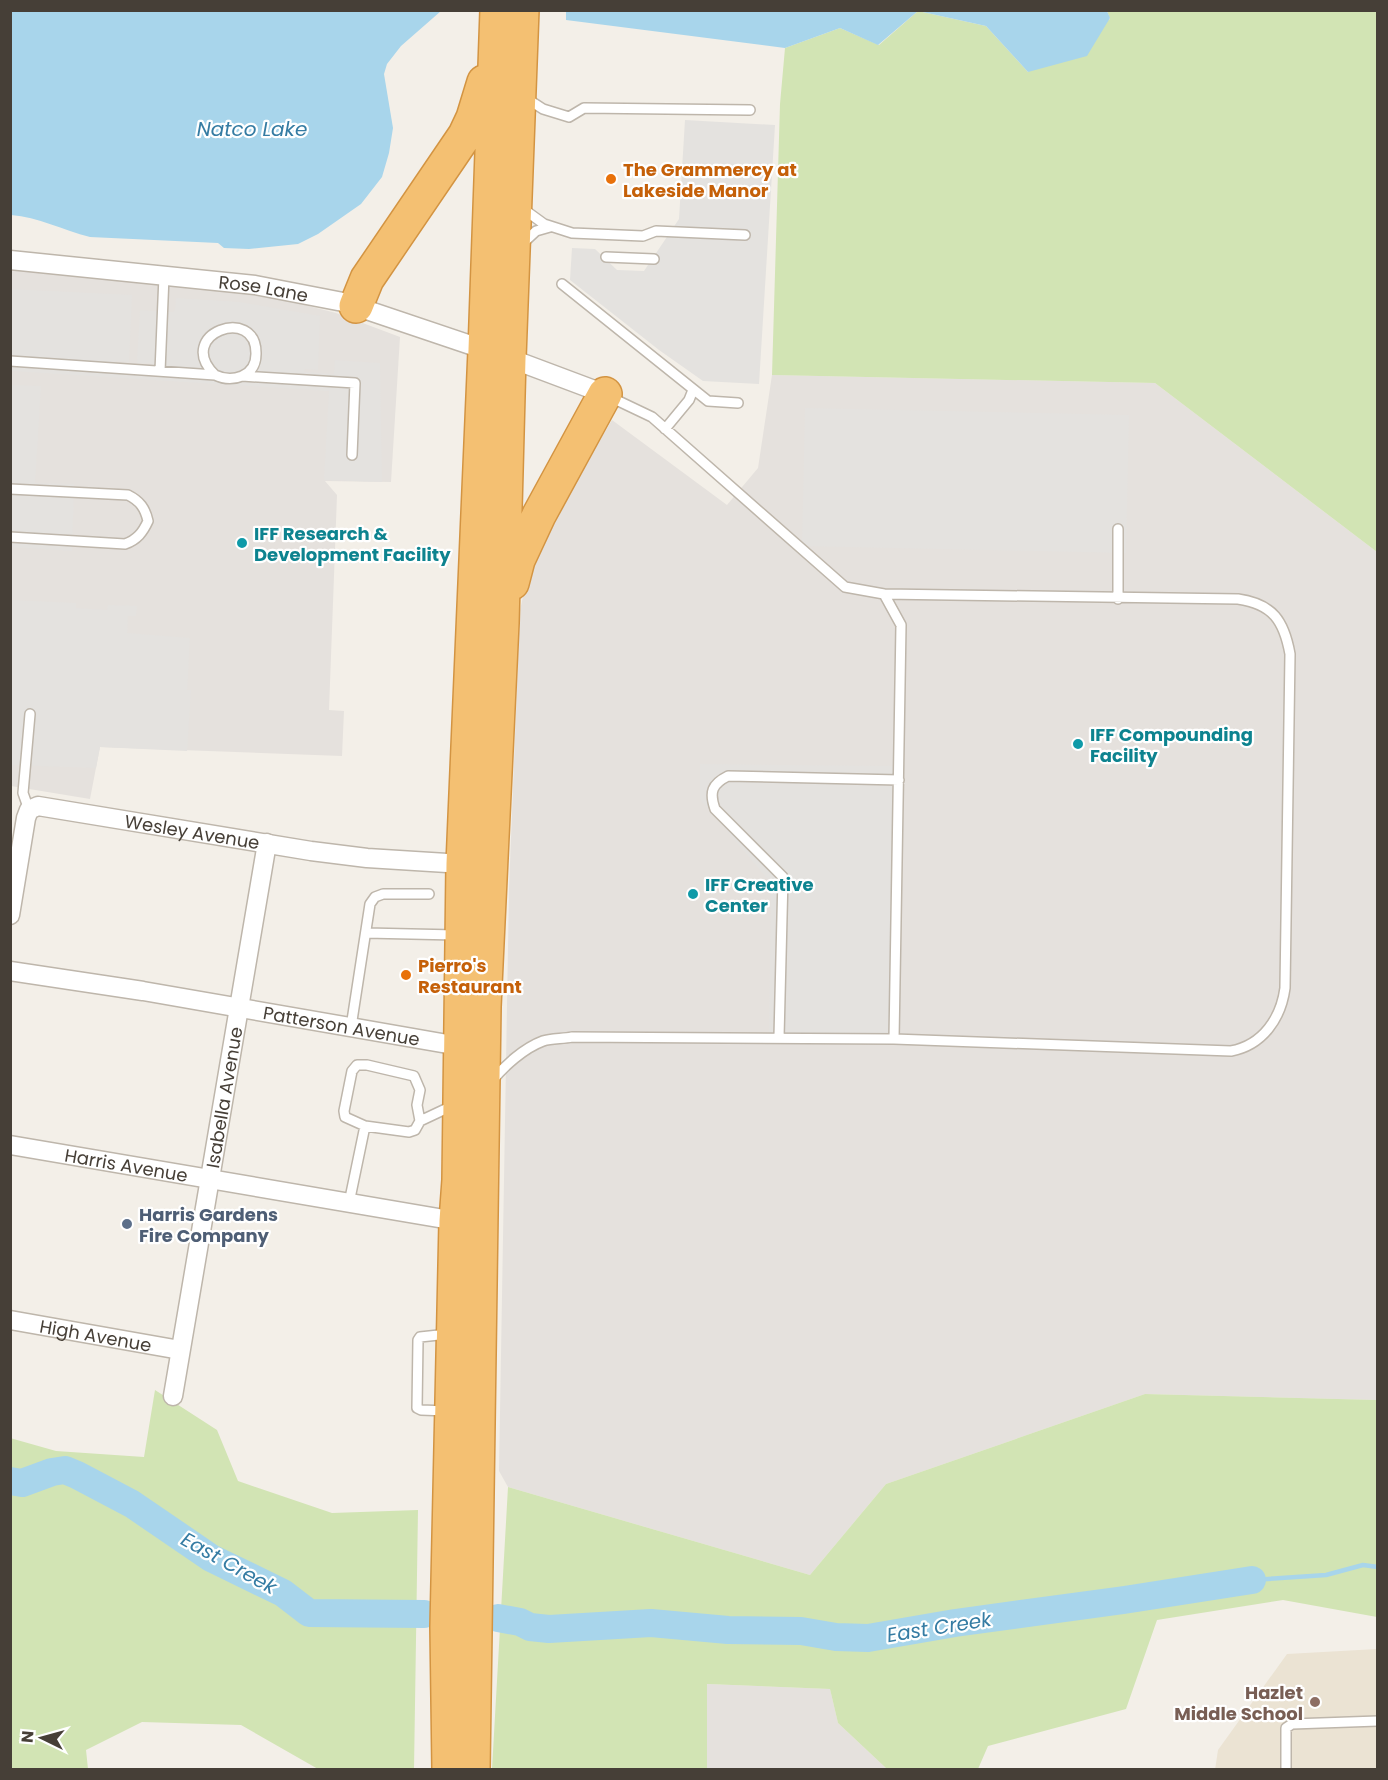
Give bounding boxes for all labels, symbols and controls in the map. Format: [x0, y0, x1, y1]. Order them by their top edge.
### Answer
water label: Natco Lake [197, 115, 307, 143]
place label: The Grammercy at Lakeside Manor [623, 157, 797, 203]
marker: The Grammercy at Lakeside Manor [604, 172, 618, 186]
street label: Rose Lane [217, 269, 310, 308]
place label: IFF Research & Development Facility [254, 521, 451, 567]
marker: IFF Research & Development Facility [235, 536, 249, 550]
place label: IFF Compounding Facility [1090, 722, 1253, 768]
marker: IFF Compounding Facility [1071, 737, 1085, 751]
street label: Wesley Avenue [123, 808, 262, 855]
place label: IFF Creative Center [705, 872, 814, 918]
marker: IFF Creative Center [686, 887, 700, 901]
place label: Pierro's Restaurant [418, 953, 522, 999]
marker: Pierro's Restaurant [399, 968, 413, 982]
street label: Patterson Avenue [261, 1000, 422, 1051]
street label: Isabella Avenue [199, 1025, 248, 1170]
street label: Harris Avenue [63, 1142, 190, 1188]
place label: Harris Gardens Fire Company [139, 1202, 278, 1248]
marker: Harris Gardens Fire Company [120, 1217, 134, 1231]
street label: High Avenue [38, 1313, 154, 1357]
water label: East Creek [176, 1525, 283, 1602]
water label: East Creek [885, 1605, 995, 1649]
place label: Hazlet Middle School [1174, 1680, 1303, 1726]
marker: Hazlet Middle School [1308, 1695, 1322, 1709]
north arrow [12, 1708, 72, 1768]
text: N [16, 1730, 40, 1744]

